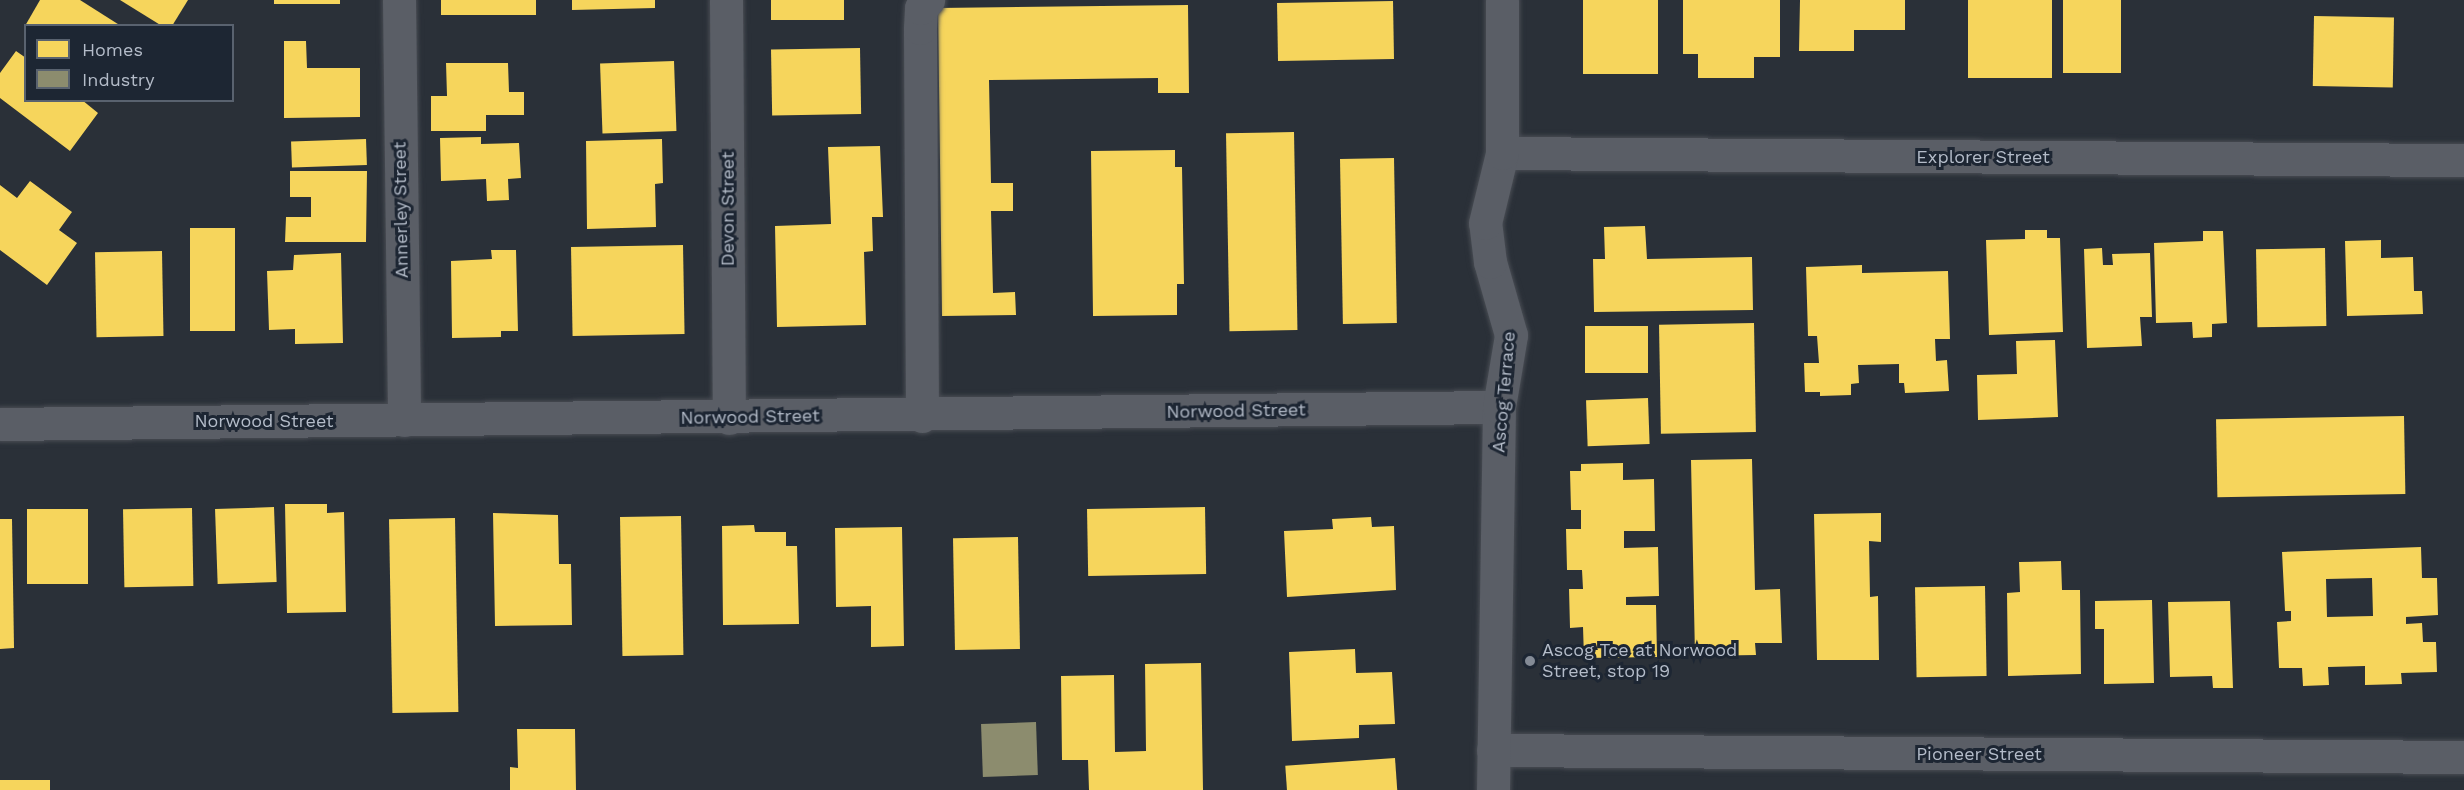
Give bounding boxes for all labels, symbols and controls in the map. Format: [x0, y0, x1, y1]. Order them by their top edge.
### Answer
legend [24, 24, 234, 102]
text: Homes [82, 39, 143, 60]
text: Industry [82, 69, 154, 90]
street label: Annerley Street [389, 141, 413, 279]
street label: Explorer Street [1916, 146, 2050, 168]
street label: Devon Street [717, 152, 739, 266]
street label: Ascog Terrace [1488, 330, 1520, 454]
street label: Norwood Street [1166, 399, 1306, 423]
street label: Norwood Street [680, 405, 820, 429]
street label: Norwood Street [194, 410, 334, 432]
place label: Ascog Tce at Norwood Street, stop 19 [1542, 640, 1738, 682]
marker: Ascog Tce at Norwood Street, stop 19 [1523, 654, 1537, 668]
street label: Pioneer Street [1916, 743, 2042, 765]

